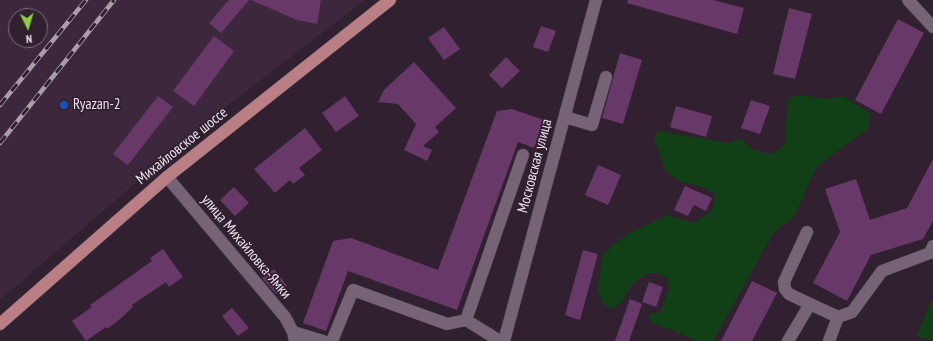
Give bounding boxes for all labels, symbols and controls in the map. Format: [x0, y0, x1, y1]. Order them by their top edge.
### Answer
north arrow [8, 8, 48, 48]
text: N [25, 32, 33, 46]
place label: Ryazan-2 [73, 96, 121, 114]
marker: Ryazan-2 [58, 99, 70, 111]
street label: Михайловское шоссе [133, 104, 231, 188]
street label: Московская улица [514, 117, 556, 215]
street label: улица Михайловка-Ямки [197, 191, 295, 303]

